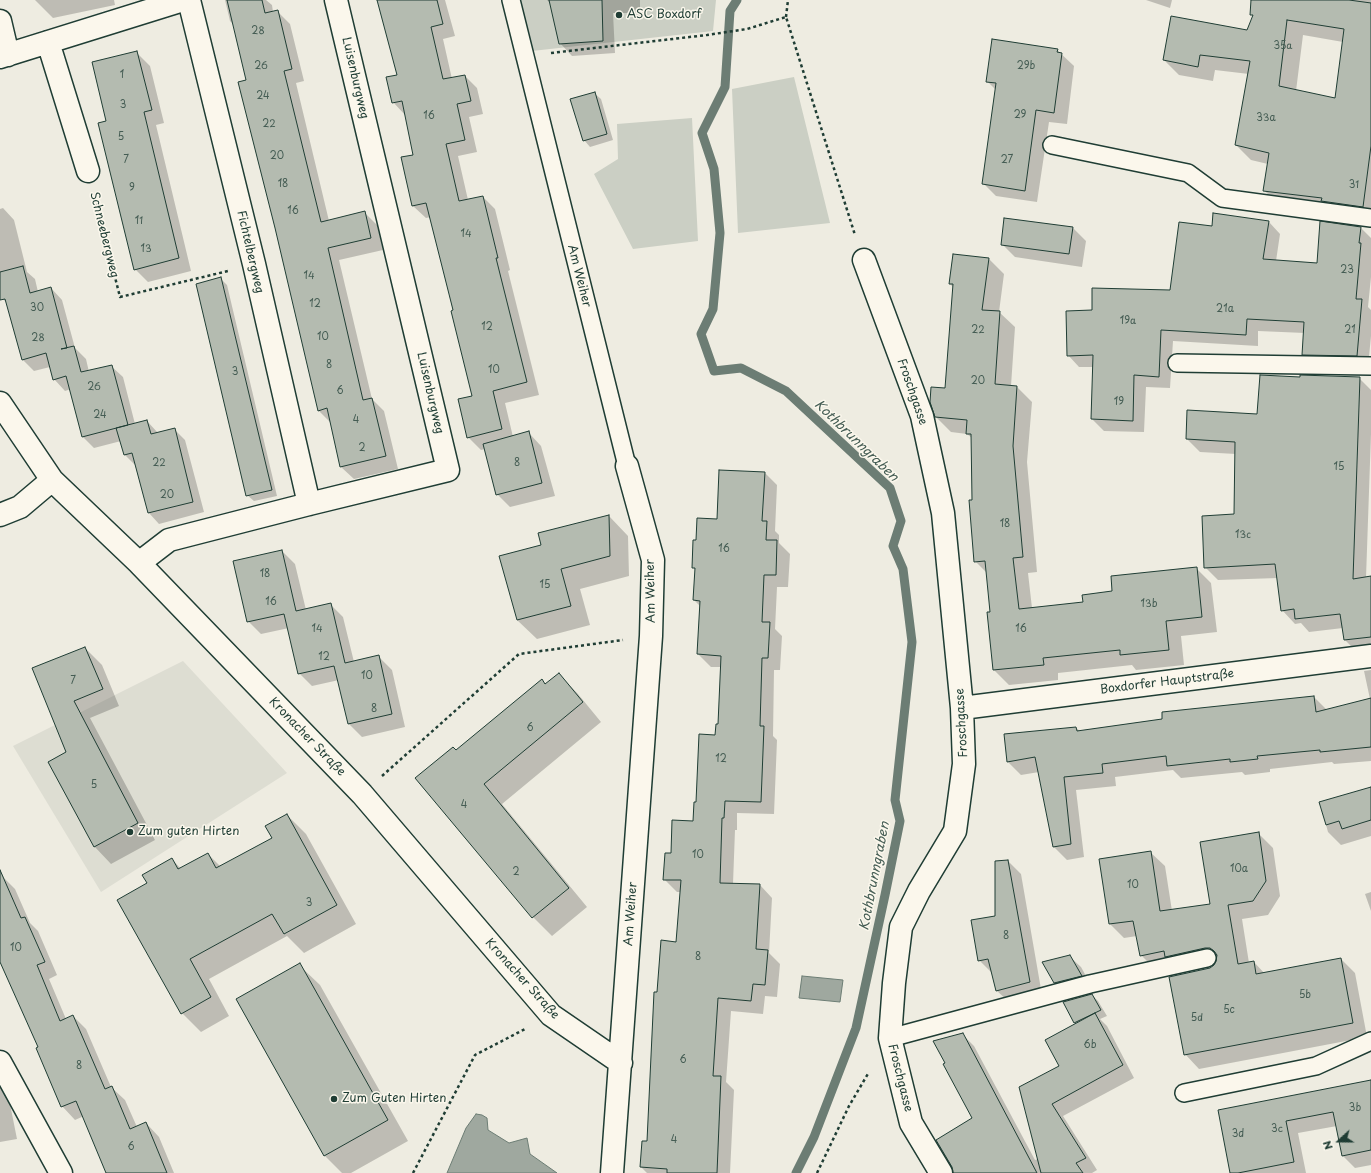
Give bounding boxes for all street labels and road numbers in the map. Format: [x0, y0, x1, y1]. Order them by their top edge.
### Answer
street label: Luisenburgweg [339, 36, 371, 120]
street label: Schneebergweg [86, 191, 122, 279]
street label: Fichtelbergweg [233, 209, 267, 295]
street label: Am Weiher [564, 243, 594, 309]
street label: Luisenburgweg [414, 351, 446, 435]
street label: Froschgasse [894, 357, 930, 427]
street label: Am Weiher [643, 559, 659, 623]
street label: Boxdorfer Hauptstraße [1099, 667, 1235, 697]
street label: Froschgasse [953, 688, 971, 758]
street label: Kronacher Straße [266, 695, 348, 779]
street label: Am Weiher [622, 882, 640, 946]
street label: Kronacher Straße [482, 936, 562, 1022]
street label: Froschgasse [885, 1043, 915, 1113]

